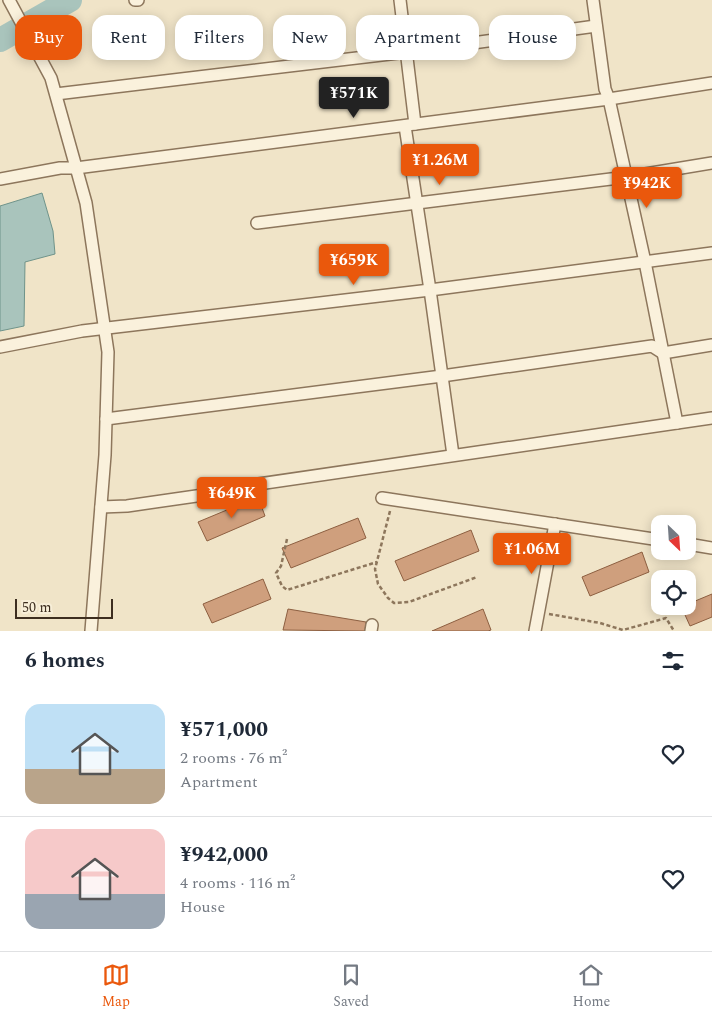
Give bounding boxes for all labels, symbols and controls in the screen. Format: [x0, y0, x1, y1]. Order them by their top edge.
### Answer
chip: Buy [15, 15, 82, 60]
chip: Rent [92, 15, 165, 60]
chip: Filters [175, 15, 263, 60]
chip: New [273, 15, 346, 60]
chip: Apartment [356, 15, 479, 60]
chip: House [489, 15, 576, 60]
pin: ¥571K [319, 76, 389, 119]
text: ¥571K [330, 81, 378, 105]
pin: ¥1.26M [399, 144, 481, 186]
text: ¥1.26M [412, 148, 468, 172]
pin: ¥942K [612, 166, 682, 209]
text: ¥942K [623, 171, 671, 195]
pin: ¥659K [319, 244, 389, 286]
text: ¥659K [330, 248, 378, 272]
pin: ¥649K [197, 476, 267, 519]
text: ¥649K [208, 481, 256, 505]
north arrow [651, 515, 696, 560]
map controls [651, 515, 696, 615]
pin: ¥1.06M [491, 532, 573, 575]
text: ¥1.06M [504, 537, 560, 561]
button: locate [651, 570, 696, 615]
scale bar [15, 596, 112, 619]
text: 50 m [22, 597, 52, 618]
text: 6 homes [25, 645, 105, 677]
icon: filters [659, 647, 687, 675]
text: ¥571,000 [180, 714, 268, 746]
icon: home [65, 724, 125, 784]
icon: heart [659, 740, 687, 768]
text: 2 rooms · 76 m² [180, 746, 287, 770]
text: Apartment [180, 770, 258, 794]
text: ¥942,000 [180, 839, 268, 871]
icon: home [65, 849, 125, 909]
icon: heart [659, 865, 687, 893]
text: 4 rooms · 116 m² [180, 871, 295, 895]
text: House [180, 895, 225, 919]
tab: Map [102, 961, 130, 1012]
tab: Saved [333, 961, 369, 1012]
tab: Home [573, 961, 610, 1012]

